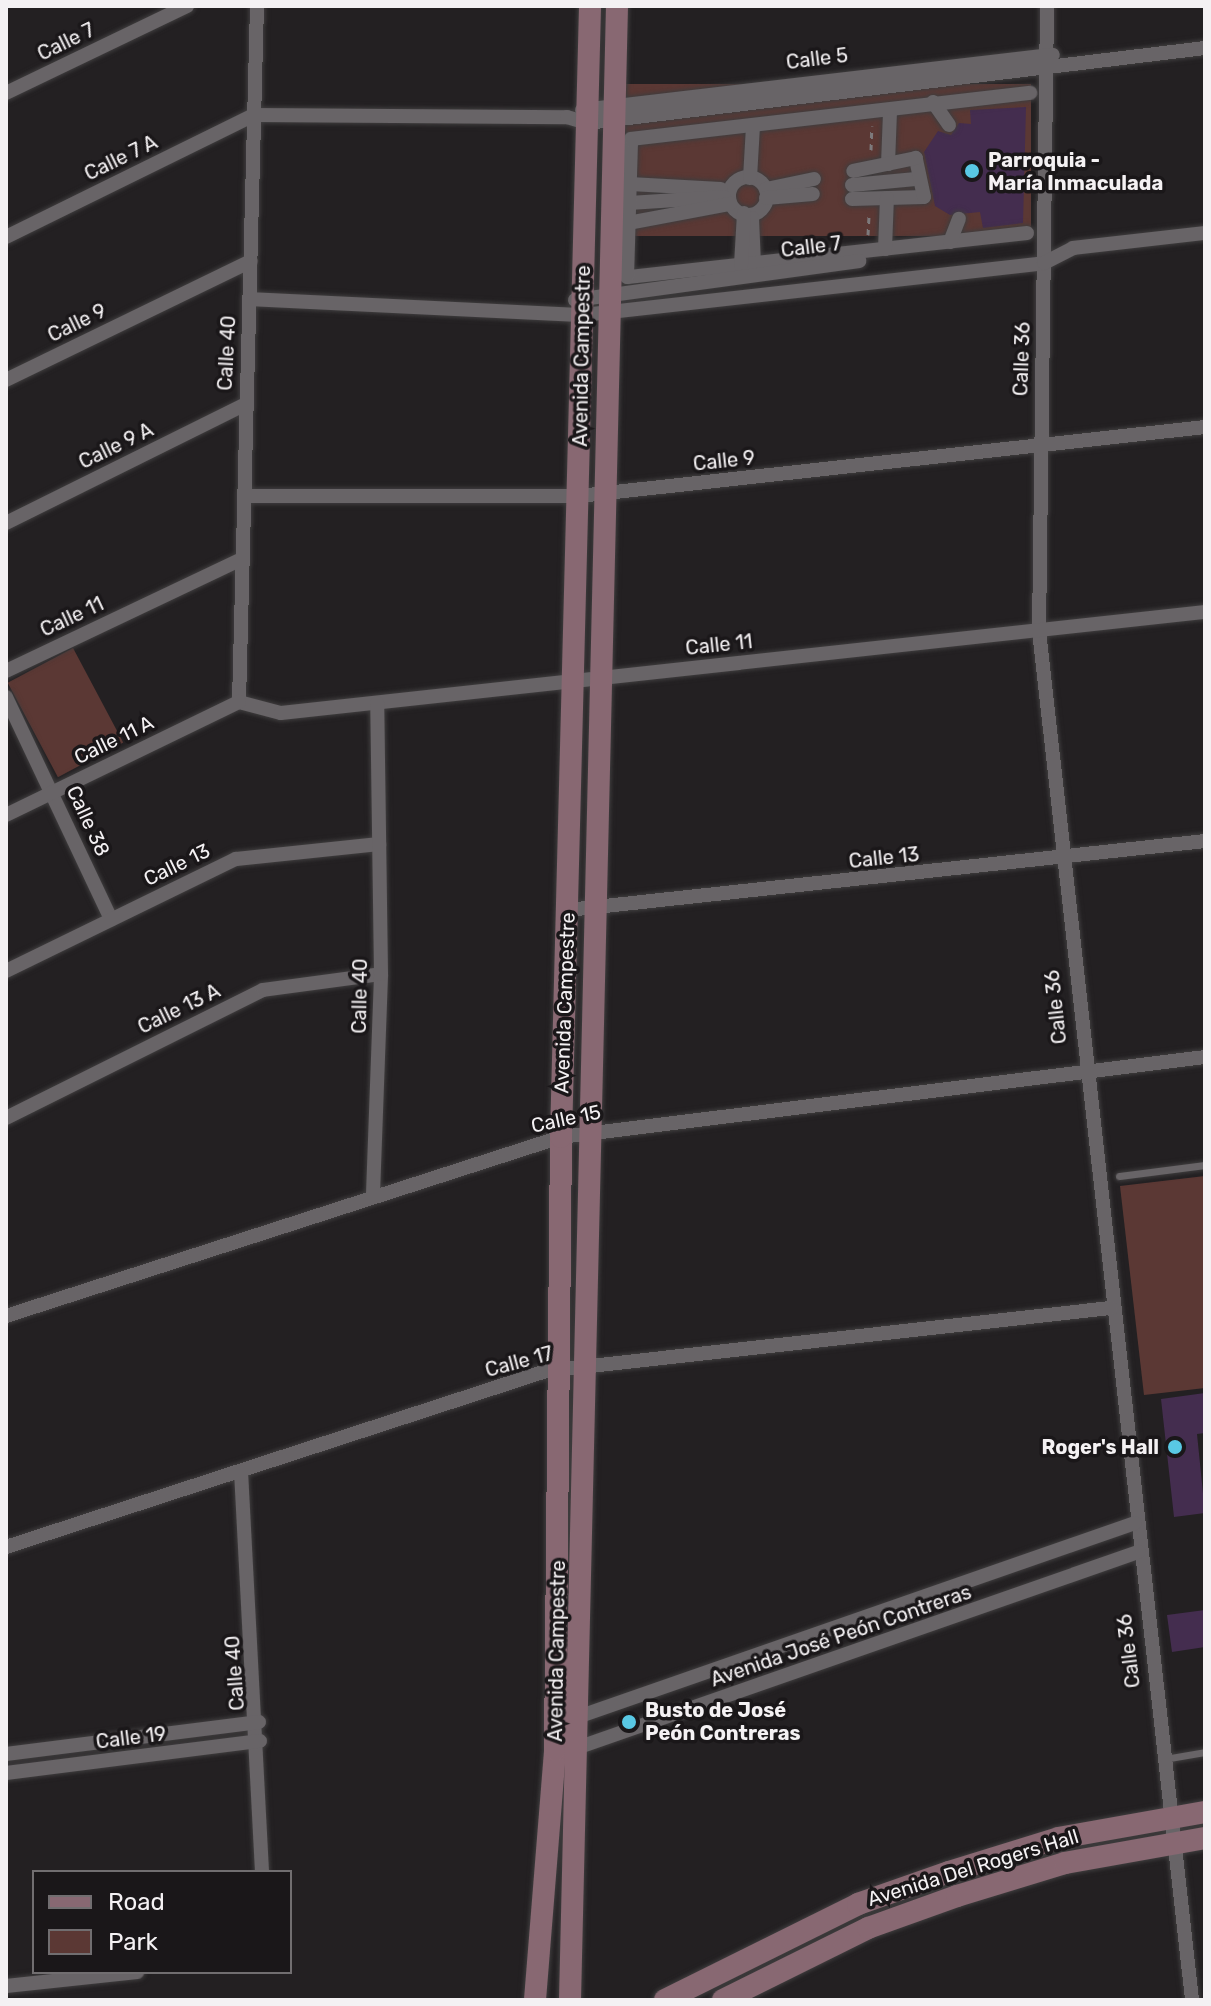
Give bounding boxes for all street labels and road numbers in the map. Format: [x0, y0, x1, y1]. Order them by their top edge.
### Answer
street label: Calle 7 [34, 18, 98, 66]
street label: Calle 5 [785, 43, 849, 75]
street label: Calle 7 A [80, 130, 162, 186]
street label: Calle 7 [780, 231, 842, 263]
street label: Avenida Campestre [568, 265, 596, 447]
street label: Calle 9 [44, 299, 110, 347]
street label: Calle 40 [213, 315, 241, 391]
street label: Calle 36 [1009, 321, 1035, 397]
street label: Calle 9 A [75, 418, 157, 474]
street label: Calle 9 [692, 446, 756, 476]
street label: Calle 11 [36, 592, 108, 642]
street label: Calle 11 [684, 630, 754, 660]
street label: Calle 11 A [70, 710, 158, 770]
street label: Calle 38 [61, 782, 115, 860]
street label: Calle 13 [140, 839, 214, 891]
street label: Calle 13 [848, 842, 920, 874]
street label: Avenida Campestre [550, 912, 580, 1094]
street label: Calle 40 [347, 958, 373, 1034]
street label: Calle 36 [1040, 969, 1072, 1045]
street label: Calle 13 A [134, 979, 224, 1039]
street label: Calle 15 [529, 1100, 603, 1138]
street label: Calle 17 [483, 1341, 555, 1383]
street label: Avenida Campestre [543, 1560, 571, 1742]
street label: Avenida José Peón Contreras [707, 1580, 975, 1692]
street label: Calle 36 [1113, 1613, 1145, 1689]
street label: Calle 40 [220, 1635, 250, 1711]
street label: Calle 19 [95, 1722, 167, 1754]
street label: Avenida Del Rogers Hall [865, 1824, 1081, 1912]

